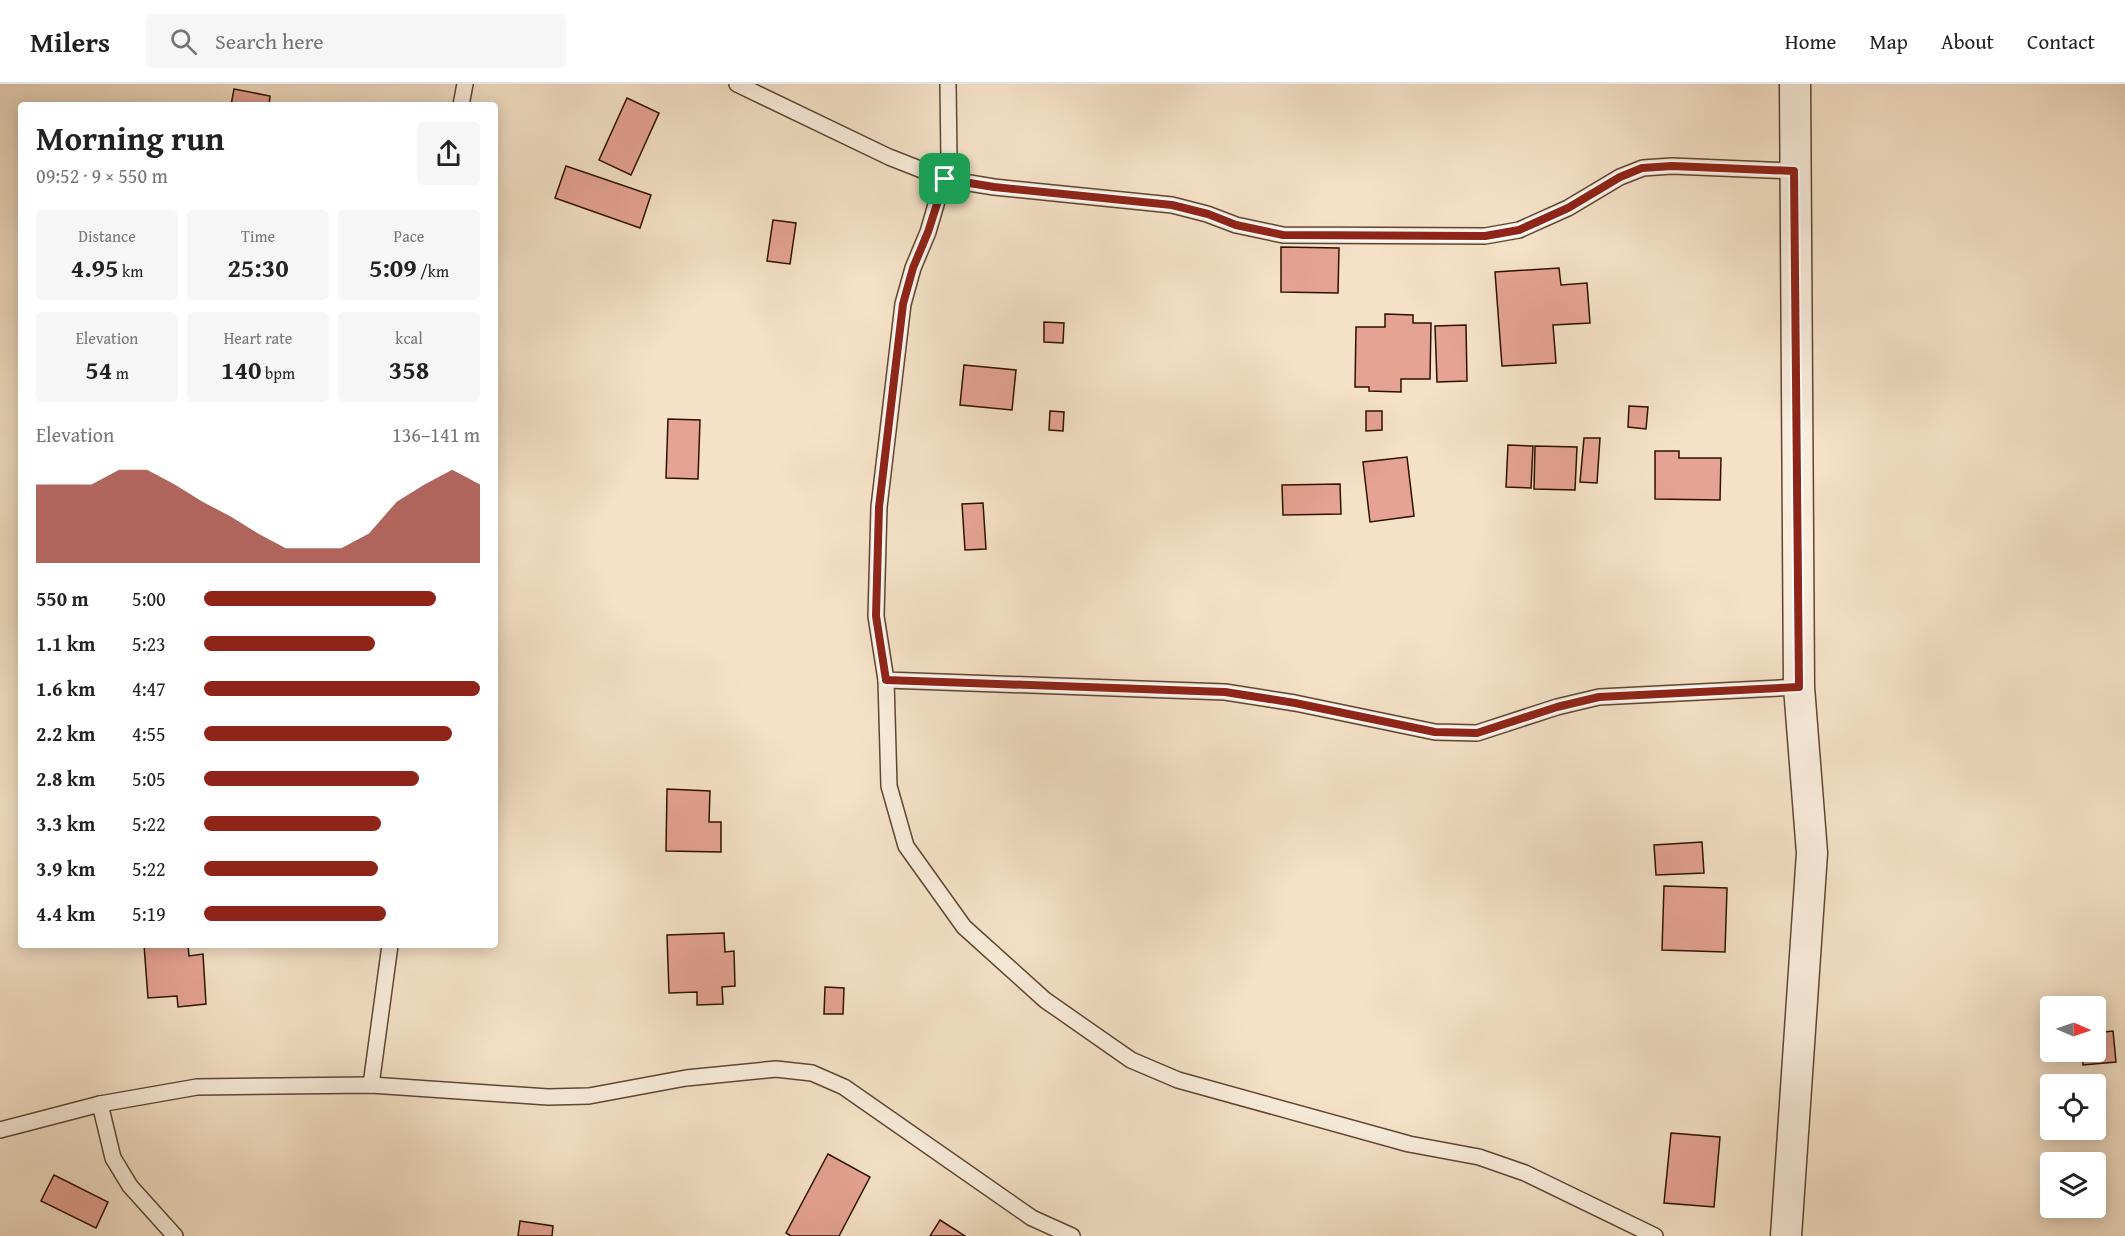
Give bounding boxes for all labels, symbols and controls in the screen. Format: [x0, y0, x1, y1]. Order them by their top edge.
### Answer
search box [146, 14, 566, 68]
text: Milers [30, 21, 110, 62]
icon: search [167, 25, 200, 58]
text: Search here [215, 25, 324, 57]
text: Home [1785, 26, 1836, 57]
text: Map [1869, 26, 1908, 57]
text: About [1941, 26, 1994, 57]
text: Contact [2027, 26, 2095, 57]
text: Morning run [36, 114, 225, 162]
button: share [417, 122, 480, 185]
pin [919, 153, 970, 204]
text: 09:52 · 9 × 550 m [36, 161, 168, 190]
icon: arrive [928, 162, 961, 195]
text: Distance [78, 224, 136, 248]
text: Time [241, 224, 275, 248]
text: Pace [394, 224, 424, 248]
text: 4.95 [71, 248, 119, 287]
text: 25:30 [227, 248, 289, 287]
text: 5:09 [369, 248, 417, 287]
text: km [119, 259, 143, 283]
text: /km [417, 259, 449, 283]
text: Elevation [76, 326, 138, 350]
text: Heart rate [224, 326, 292, 350]
text: kcal [395, 326, 423, 350]
text: 54 [85, 350, 112, 389]
text: 140 [221, 350, 261, 389]
text: 358 [389, 350, 429, 389]
text: m [112, 361, 129, 385]
text: bpm [261, 361, 295, 385]
text: Elevation [36, 420, 114, 449]
text: 136–141 m [392, 420, 480, 449]
text: 550 m [36, 584, 89, 613]
text: 5:00 [132, 584, 166, 613]
text: 1.1 km [36, 629, 95, 658]
text: 5:23 [132, 629, 166, 658]
text: 1.6 km [36, 674, 95, 703]
text: 4:47 [132, 674, 166, 703]
text: 2.2 km [36, 719, 95, 748]
text: 4:55 [132, 719, 166, 748]
text: 2.8 km [36, 764, 95, 793]
text: 5:05 [132, 764, 166, 793]
text: 3.3 km [36, 809, 95, 838]
text: 5:22 [132, 809, 166, 838]
text: 3.9 km [36, 854, 95, 883]
text: 5:22 [132, 854, 166, 883]
text: 4.4 km [36, 899, 95, 928]
text: 5:19 [132, 899, 166, 928]
north arrow [2040, 996, 2106, 1062]
map controls [2040, 996, 2106, 1218]
button: locate [2040, 1074, 2106, 1140]
button: layers [2040, 1152, 2106, 1218]

